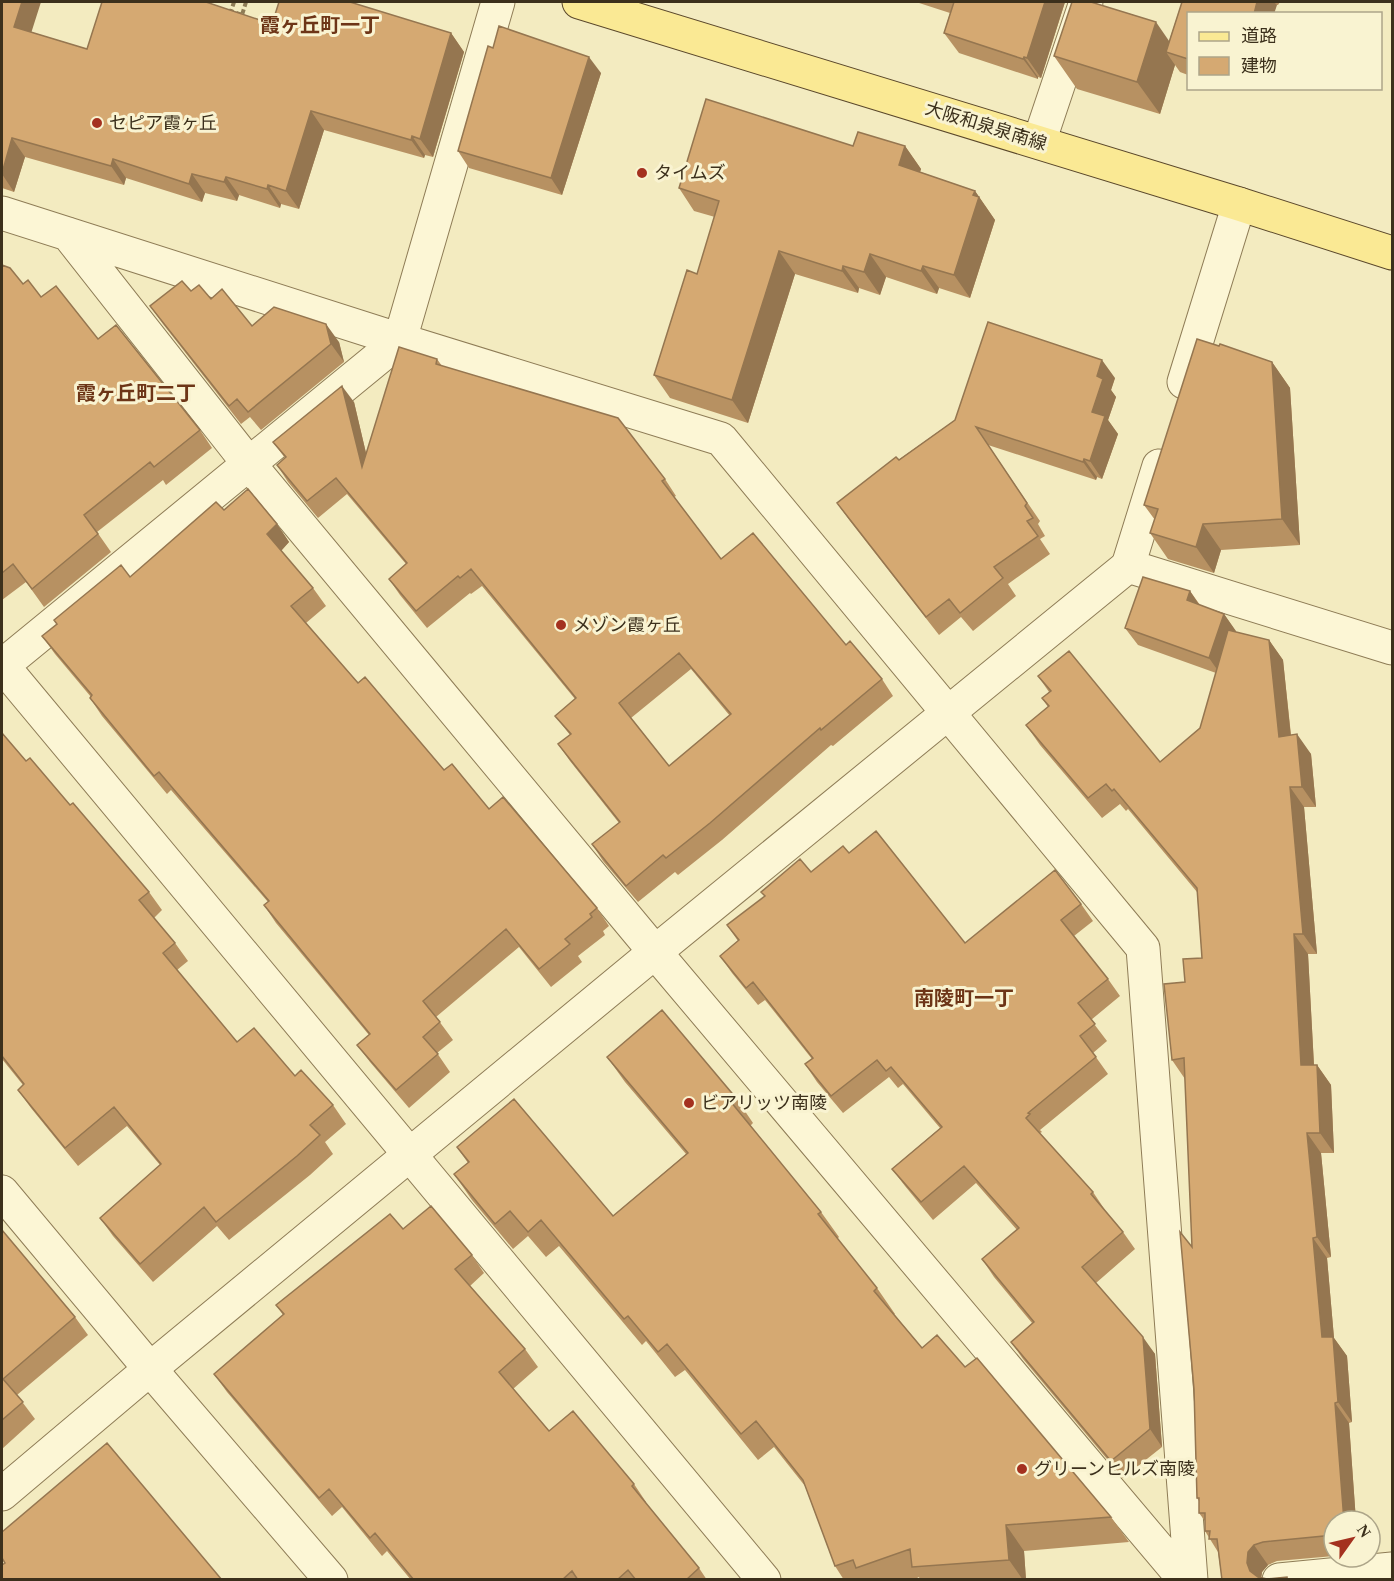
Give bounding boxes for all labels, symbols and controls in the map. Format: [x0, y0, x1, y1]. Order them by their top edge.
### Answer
legend [1187, 12, 1382, 90]
district label: 霞ヶ丘町一丁 [260, 14, 380, 36]
text: 道路 [1241, 26, 1277, 46]
text: 建物 [1241, 56, 1277, 76]
street label: 大阪和泉泉南線 [923, 98, 1049, 154]
place label: セピア霞ヶ丘 [109, 113, 217, 133]
marker: セピア霞ヶ丘 [90, 116, 104, 130]
place label: タイムズ [654, 163, 726, 183]
marker: タイムズ [635, 166, 649, 180]
district label: 霞ヶ丘町二丁 [76, 382, 196, 404]
place label: メゾン霞ヶ丘 [573, 615, 681, 635]
marker: メゾン霞ヶ丘 [554, 618, 568, 632]
district label: 南陵町一丁 [914, 987, 1014, 1009]
place label: ビアリッツ南陵 [701, 1093, 827, 1113]
marker: ビアリッツ南陵 [682, 1096, 696, 1110]
place label: グリーンヒルズ南陵 [1034, 1459, 1195, 1479]
marker: グリーンヒルズ南陵 [1015, 1462, 1029, 1476]
north arrow [1322, 1509, 1382, 1569]
text: N [1354, 1521, 1375, 1541]

